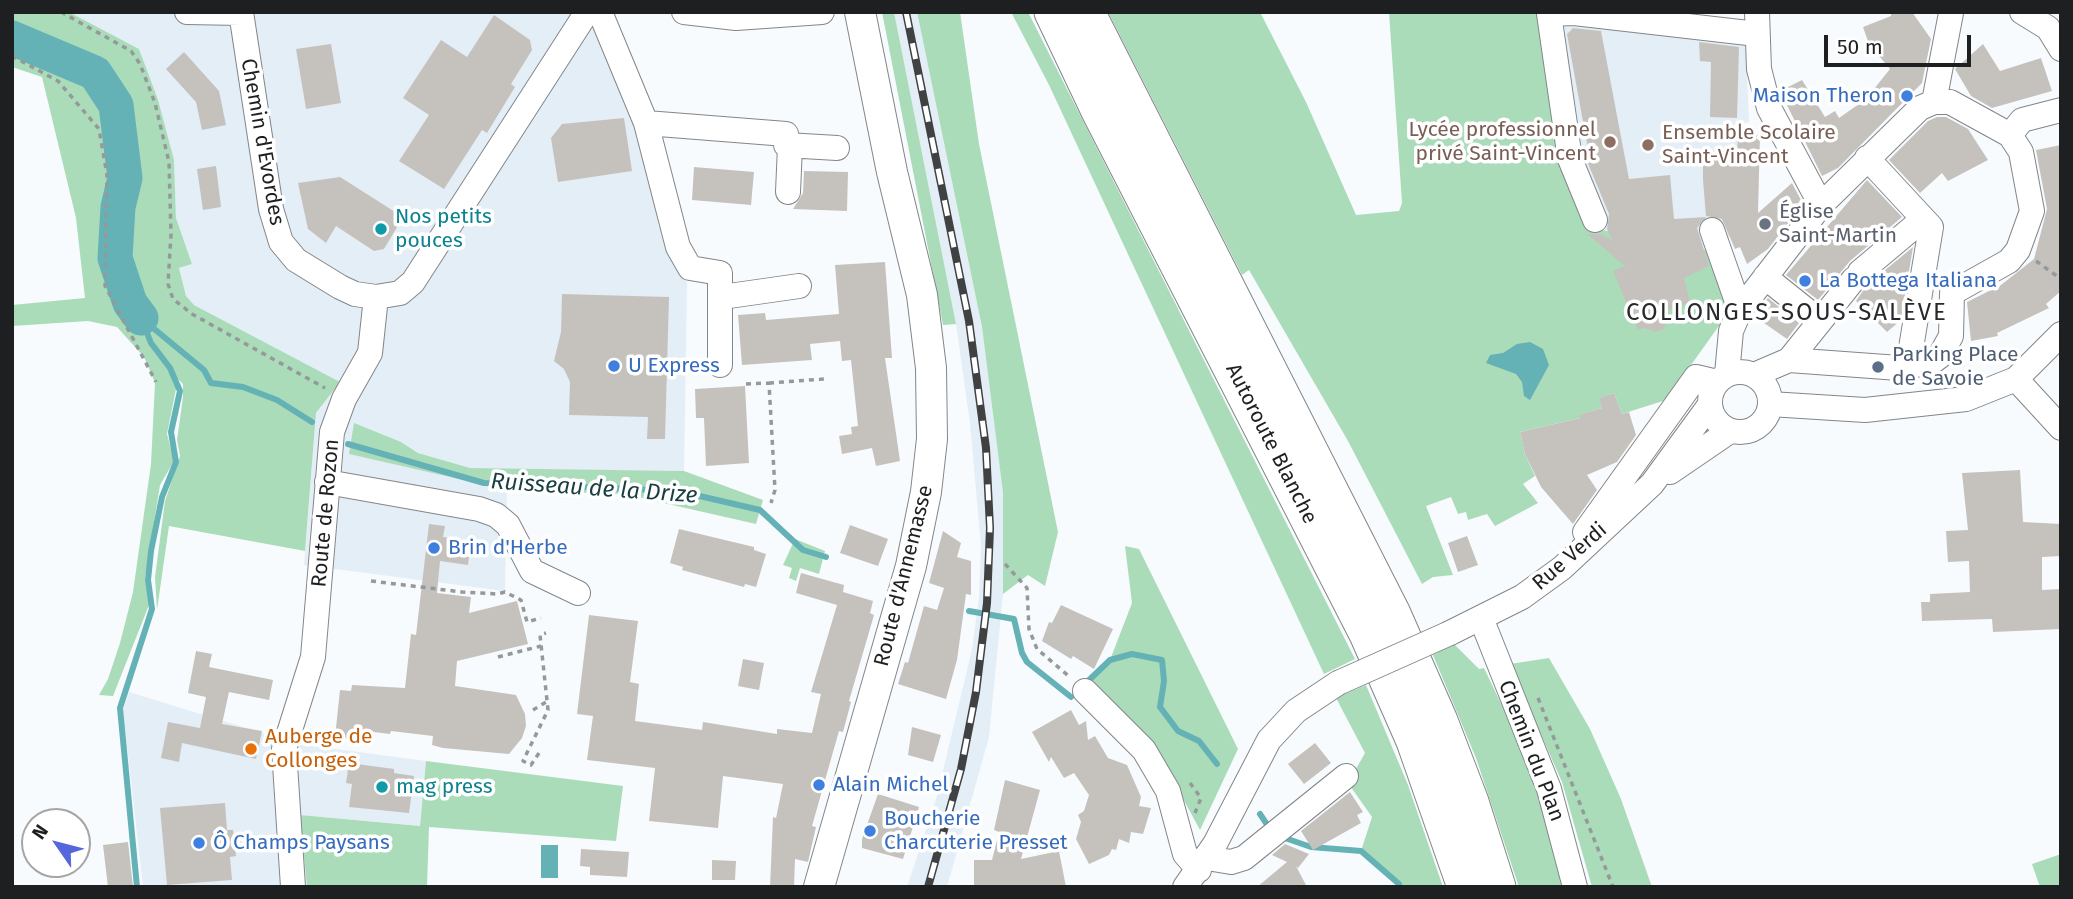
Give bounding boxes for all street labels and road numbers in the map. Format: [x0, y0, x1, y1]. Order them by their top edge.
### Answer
street label: Chemin d'Evordes [235, 57, 289, 227]
street label: Autoroute Blanche [1220, 360, 1322, 528]
street label: Route de Rozon [307, 438, 345, 588]
street label: Route d'Annemasse [869, 483, 939, 669]
street label: Rue Verdi [1528, 518, 1612, 596]
street label: Chemin du Plan [1493, 677, 1569, 825]

